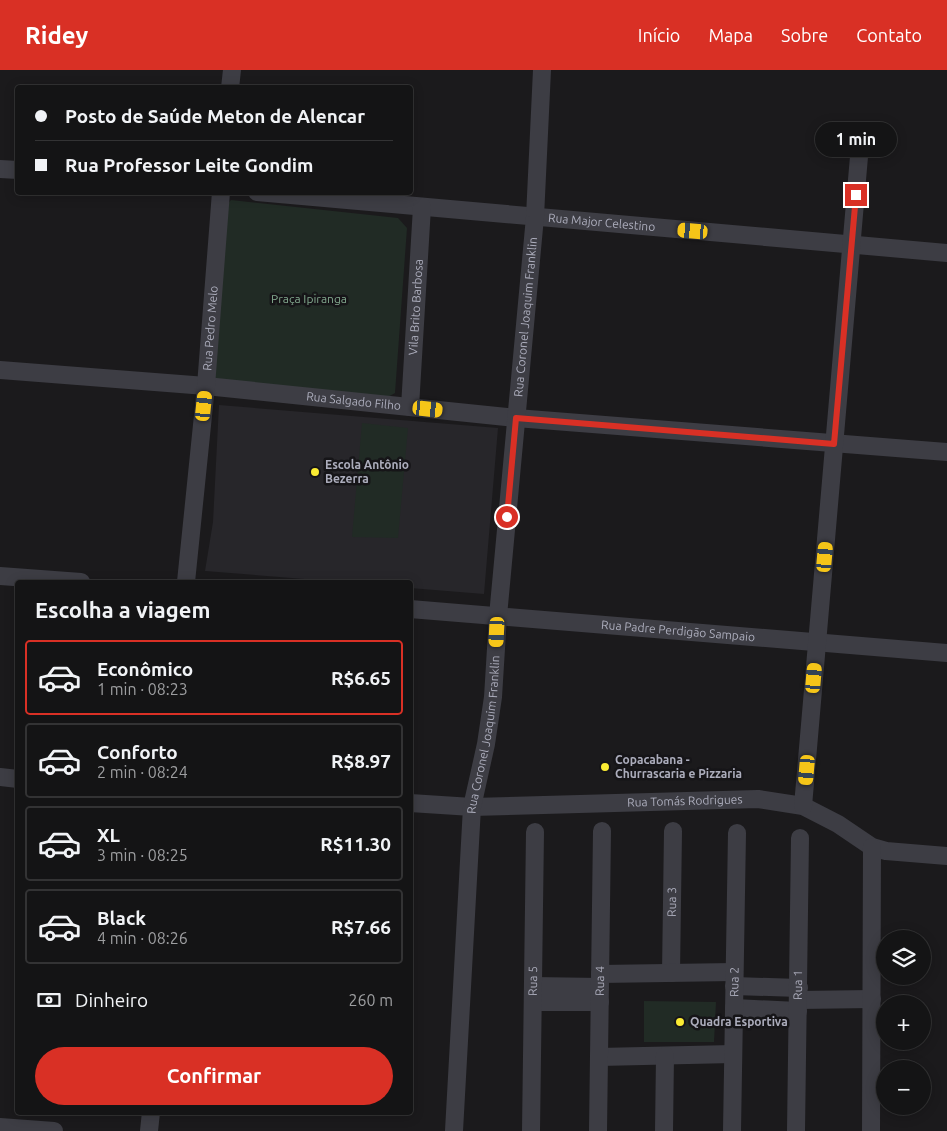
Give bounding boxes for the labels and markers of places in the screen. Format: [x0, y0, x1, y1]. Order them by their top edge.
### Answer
place label: Escola Antônio Bezerra [325, 458, 409, 485]
marker: Escola Antônio Bezerra [309, 466, 321, 478]
place label: Copacabana - Churrascaria e Pizzaria [615, 753, 742, 780]
marker: Copacabana - Churrascaria e Pizzaria [599, 761, 611, 773]
place label: Quadra Esportiva [690, 1015, 788, 1028]
marker: Quadra Esportiva [674, 1016, 686, 1028]

